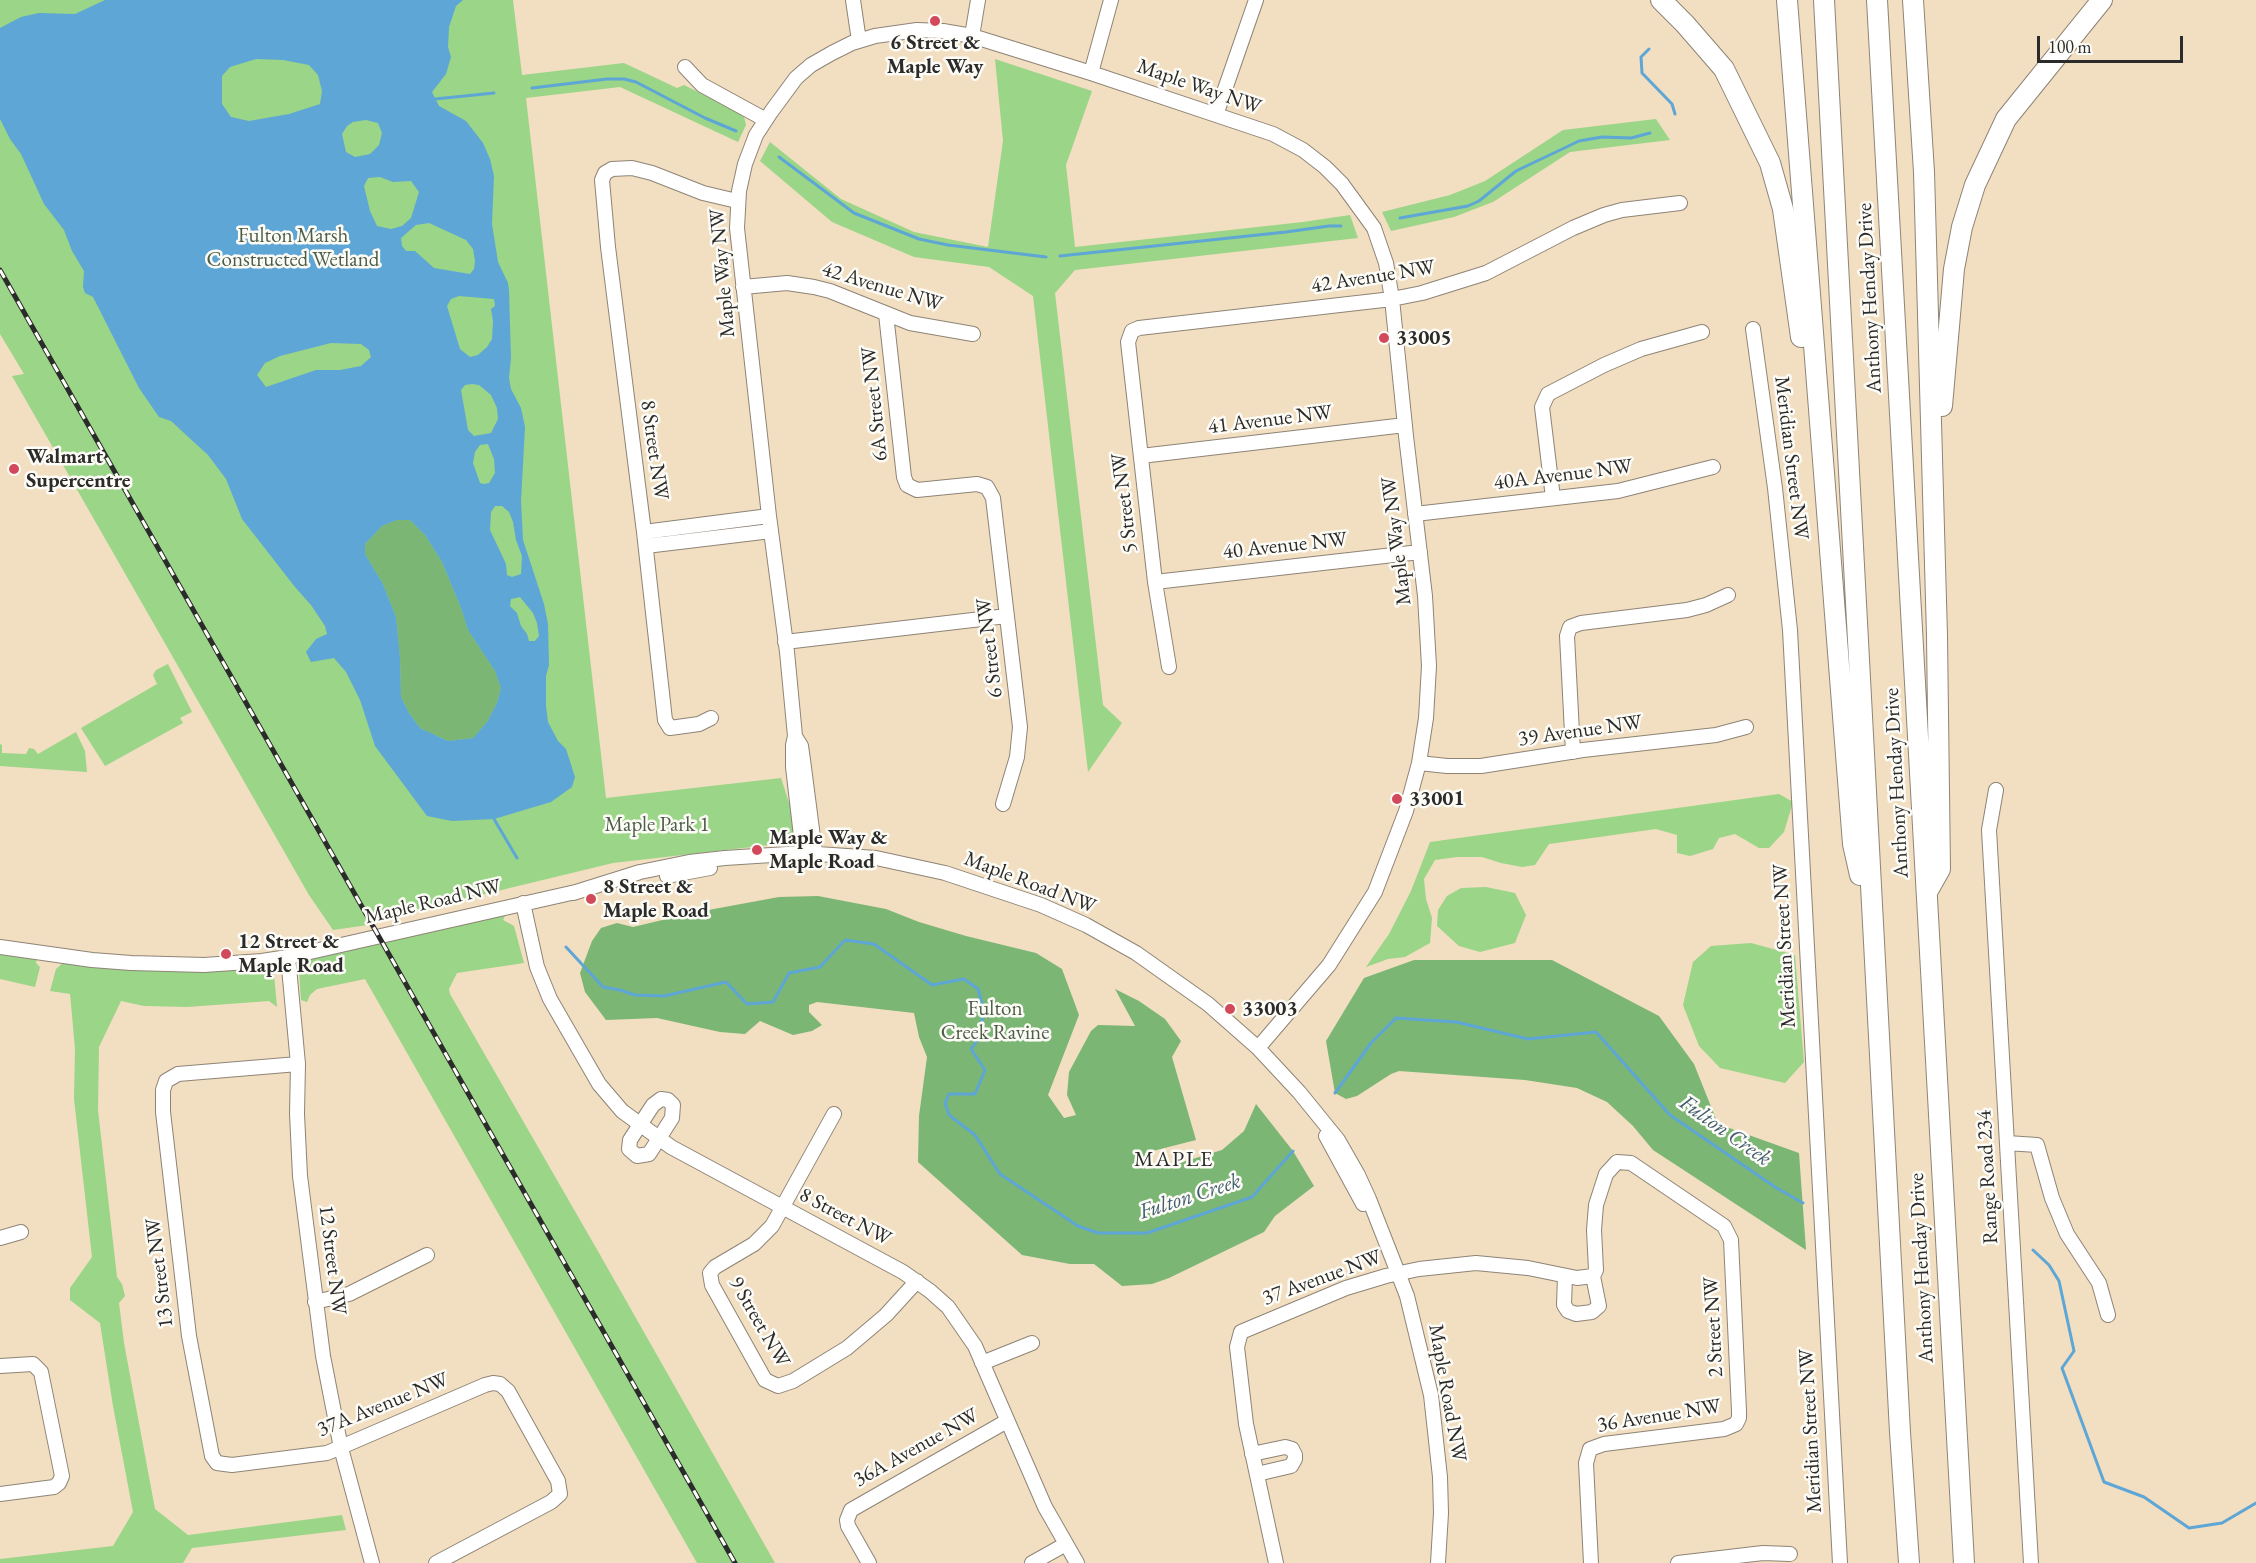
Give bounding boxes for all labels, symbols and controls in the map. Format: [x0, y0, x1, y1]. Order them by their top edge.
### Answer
marker: 6 Street & Maple Way [928, 14, 942, 28]
scale bar [2040, 24, 2186, 62]
place label: 6 Street & Maple Way [887, 30, 983, 80]
text: 100 m [2048, 35, 2092, 58]
street label: Maple Way NW [1134, 54, 1264, 120]
street label: Anthony Henday Drive [1852, 202, 1888, 394]
street label: Maple Way NW [705, 207, 741, 339]
park label: Fulton Marsh Constructed Wetland [207, 223, 379, 273]
street label: 42 Avenue NW [1309, 255, 1437, 299]
street label: 42 Avenue NW [819, 257, 945, 317]
place label: 33005 [1396, 325, 1452, 351]
marker: 33005 [1377, 331, 1391, 345]
street label: 6A Street NW [856, 345, 894, 463]
street label: Meridian Street NW [1768, 375, 1814, 541]
street label: 8 Street NW [635, 398, 673, 502]
street label: 41 Avenue NW [1207, 400, 1333, 440]
place label: Walmart Supercentre [26, 444, 131, 494]
street label: 5 Street NW [1106, 452, 1144, 554]
street label: 40A Avenue NW [1492, 454, 1634, 496]
marker: Walmart Supercentre [7, 462, 21, 476]
street label: Maple Way NW [1377, 475, 1417, 607]
street label: 40 Avenue NW [1222, 527, 1348, 565]
street label: 6 Street NW [971, 597, 1009, 699]
street label: Anthony Henday Drive [1879, 687, 1915, 879]
street label: 39 Avenue NW [1517, 710, 1643, 752]
place label: 33001 [1409, 786, 1465, 812]
marker: 33001 [1390, 792, 1404, 806]
park label: Maple Park 1 [605, 812, 709, 838]
place label: Maple Way & Maple Road [769, 825, 887, 875]
marker: Maple Way & Maple Road [750, 843, 764, 857]
street label: Maple Road NW [961, 846, 1099, 920]
street label: Meridian Street NW [1768, 863, 1802, 1029]
street label: Maple Road NW [362, 874, 504, 930]
place label: 8 Street & Maple Road [603, 874, 709, 924]
marker: 8 Street & Maple Road [584, 892, 598, 906]
place label: 12 Street & Maple Road [238, 929, 344, 979]
marker: 12 Street & Maple Road [219, 947, 233, 961]
park label: Fulton Creek Ravine [941, 996, 1049, 1046]
place label: 33003 [1242, 996, 1298, 1022]
marker: 33003 [1223, 1002, 1237, 1016]
water label: Fulton Creek [1674, 1090, 1776, 1172]
street label: Range Road 234 [1972, 1109, 2004, 1245]
district label: MAPLE [1134, 1147, 1214, 1173]
water label: Fulton Creek [1136, 1168, 1244, 1226]
street label: Anthony Henday Drive [1904, 1172, 1940, 1364]
street label: 8 Street NW [795, 1182, 895, 1252]
street label: 12 Street NW [313, 1204, 351, 1316]
street label: 13 Street NW [141, 1217, 179, 1329]
street label: 37 Avenue NW [1259, 1245, 1385, 1311]
street label: 9 Street NW [723, 1272, 795, 1372]
street label: 2 Street NW [1699, 1276, 1729, 1378]
street label: Maple Road NW [1423, 1322, 1471, 1464]
street label: Meridian Street NW [1794, 1348, 1828, 1514]
street label: 37A Avenue NW [314, 1367, 452, 1443]
street label: 36 Avenue NW [1595, 1394, 1723, 1438]
street label: 36A Avenue NW [849, 1403, 983, 1493]

